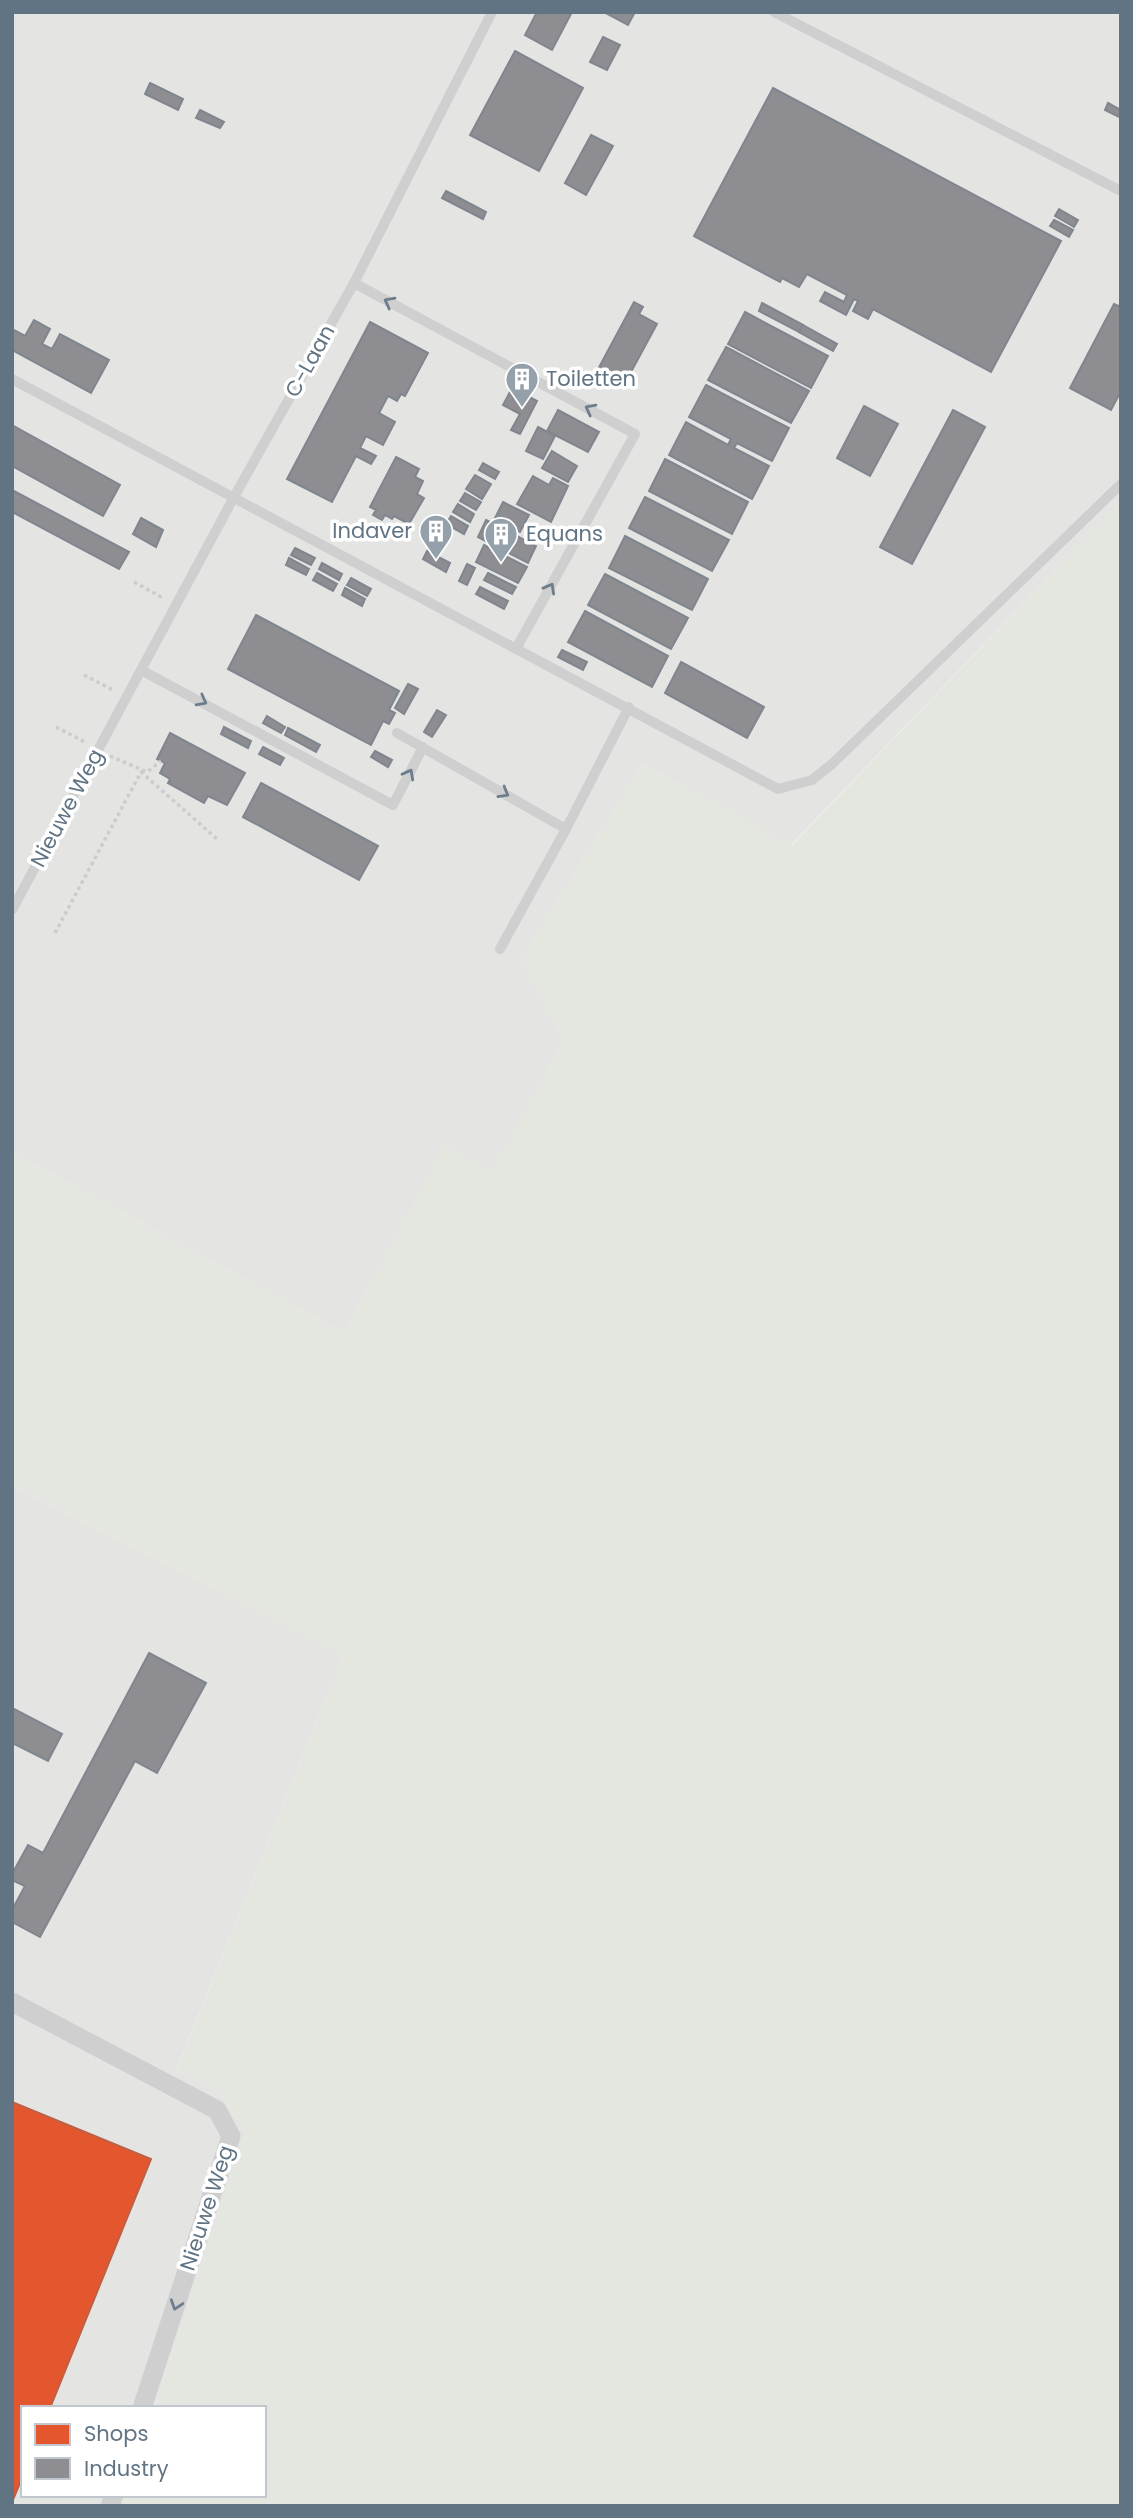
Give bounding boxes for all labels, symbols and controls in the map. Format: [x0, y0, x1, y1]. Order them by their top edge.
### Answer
one-way arrow [384, 297, 396, 310]
street label: C-Laan [278, 319, 341, 402]
building icon: Toiletten [503, 360, 541, 409]
place label: Toiletten [546, 364, 636, 393]
one-way arrow [584, 404, 597, 417]
building icon: Indaver [417, 512, 455, 561]
building icon: Equans [482, 515, 520, 564]
place label: Indaver [332, 516, 412, 545]
place label: Equans [526, 519, 603, 548]
one-way arrow [542, 582, 555, 595]
one-way arrow [195, 693, 207, 707]
street label: Nieuwe Weg [23, 744, 110, 872]
one-way arrow [401, 769, 415, 781]
one-way arrow [496, 785, 509, 798]
street label: Nieuwe Weg [173, 2142, 240, 2274]
one-way arrow [170, 2298, 184, 2310]
legend [21, 2406, 266, 2497]
text: Shops [84, 2419, 148, 2448]
text: Industry [84, 2454, 169, 2483]

